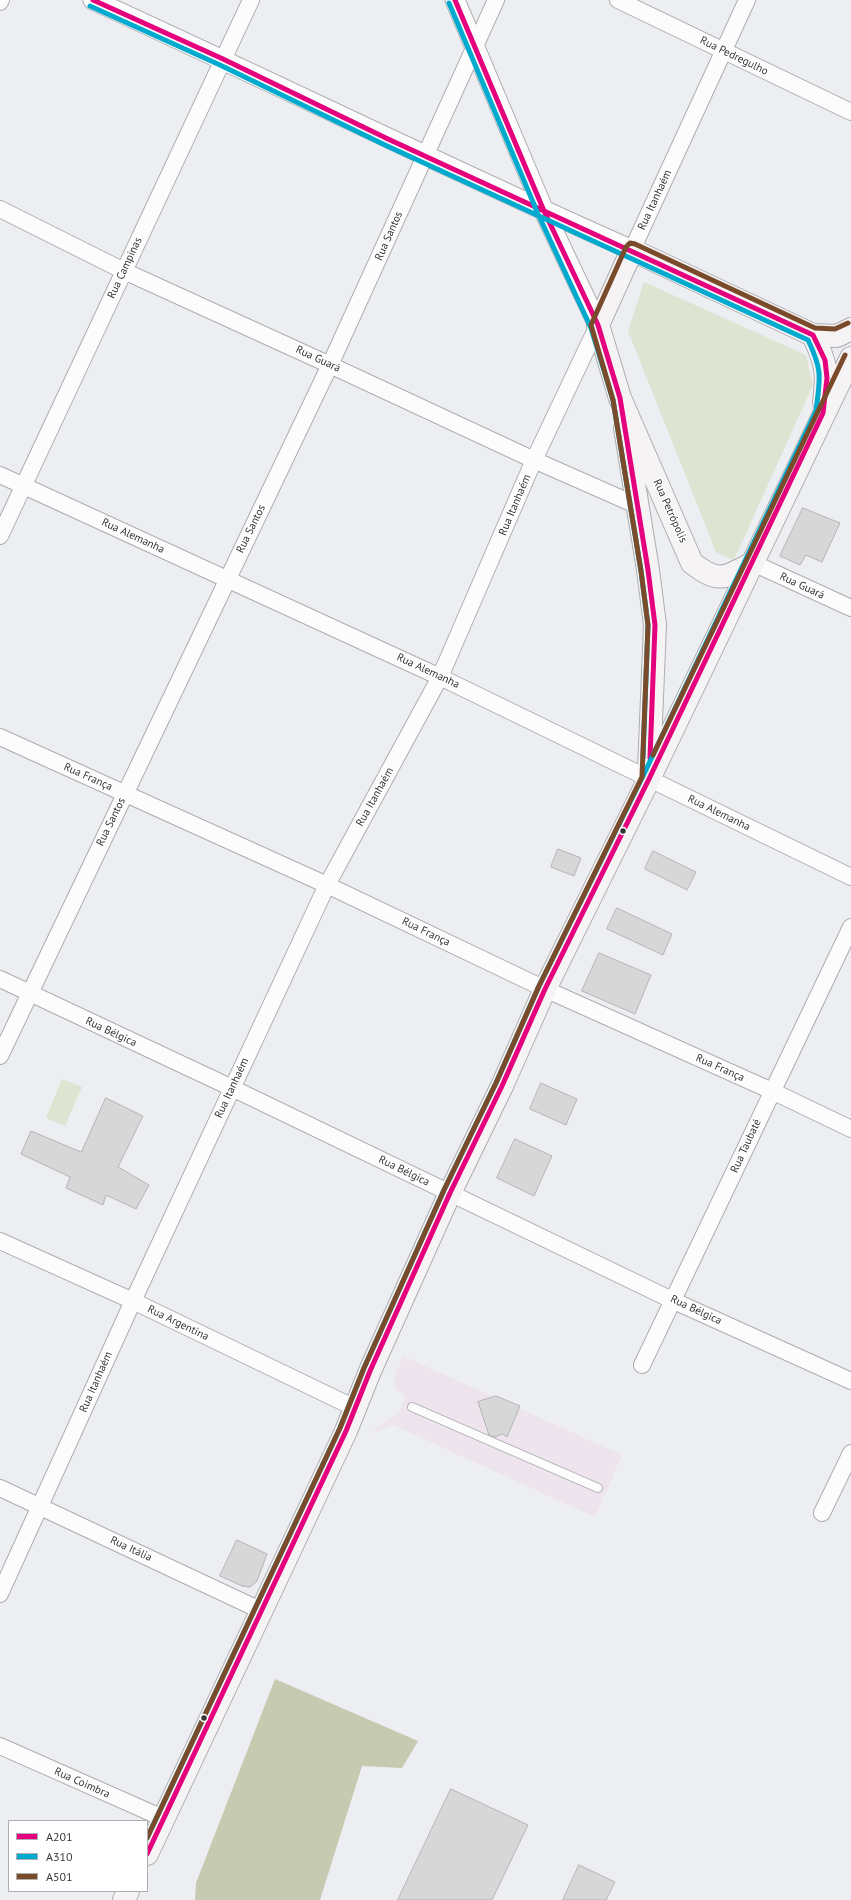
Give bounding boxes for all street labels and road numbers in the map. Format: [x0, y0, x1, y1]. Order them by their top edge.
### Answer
street label: Rua Pedregulho [698, 34, 770, 78]
street label: Rua Itanhaém [635, 168, 675, 232]
street label: Rua Santos [372, 209, 406, 263]
street label: Rua Campinas [105, 235, 145, 301]
street label: Rua Guará [293, 343, 343, 375]
street label: Rua Itanhaém [496, 472, 534, 538]
street label: Rua Petrópolis [650, 477, 690, 545]
street label: Rua Santos [234, 503, 268, 555]
street label: Rua Alemanha [99, 516, 167, 556]
street label: Rua Guará [777, 570, 827, 602]
street label: Rua Alemanha [394, 651, 462, 691]
street label: Rua França [62, 760, 114, 794]
street label: Rua Itanhaém [353, 765, 397, 829]
street label: Rua Alemanha [686, 792, 752, 834]
street label: Rua Santos [94, 796, 128, 848]
street label: Rua França [400, 915, 452, 949]
street label: Rua Bélgica [83, 1014, 139, 1050]
street label: Rua França [694, 1051, 746, 1085]
street label: Rua Itanhaém [212, 1056, 252, 1120]
street label: Rua Taubaté [728, 1117, 764, 1175]
street label: Rua Bélgica [376, 1153, 432, 1189]
street label: Rua Bélgica [668, 1292, 724, 1328]
street label: Rua Argentina [145, 1302, 211, 1344]
street label: Rua Itanhaém [77, 1350, 115, 1414]
street label: Rua Itália [108, 1534, 154, 1564]
street label: Rua Coimbra [52, 1765, 112, 1801]

